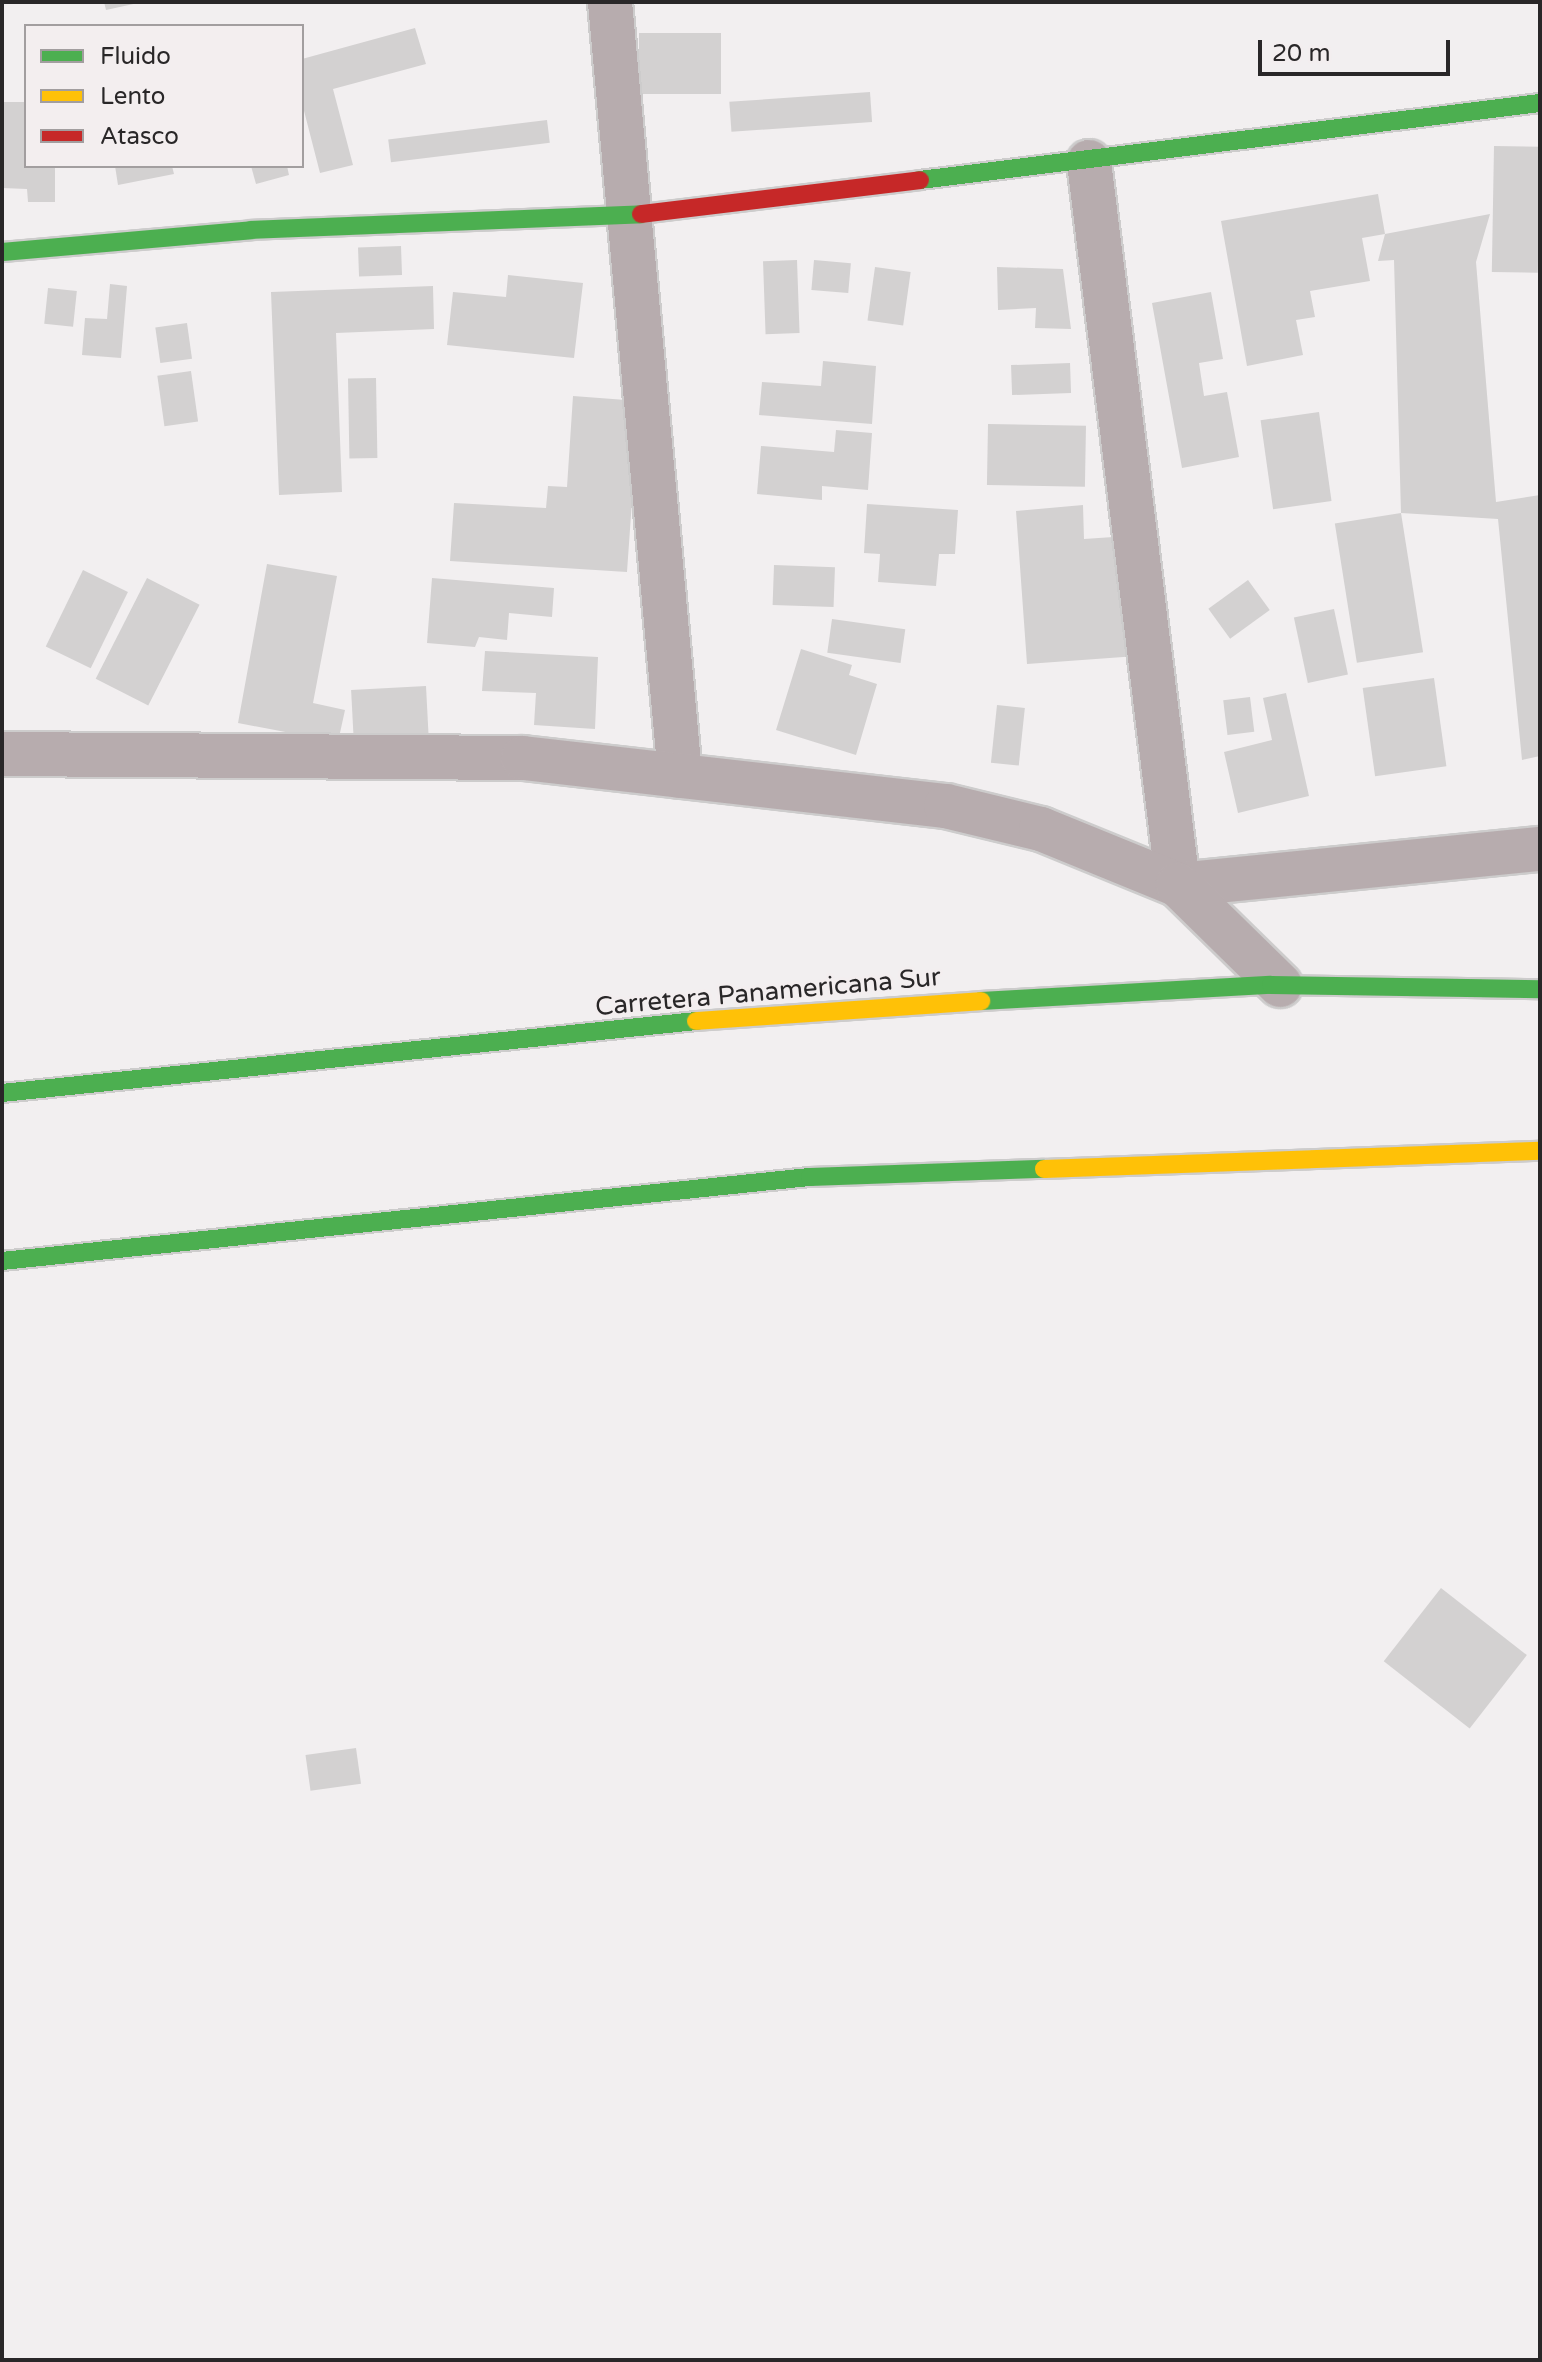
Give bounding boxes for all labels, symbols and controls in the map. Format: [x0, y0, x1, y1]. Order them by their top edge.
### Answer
legend [24, 24, 304, 168]
scale bar [1262, 24, 1454, 74]
text: 20 m [1272, 39, 1330, 68]
text: Fluido [100, 42, 171, 71]
text: Lento [100, 82, 165, 111]
text: Atasco [100, 122, 179, 151]
street label: Carretera Panamericana Sur [594, 961, 942, 1023]

